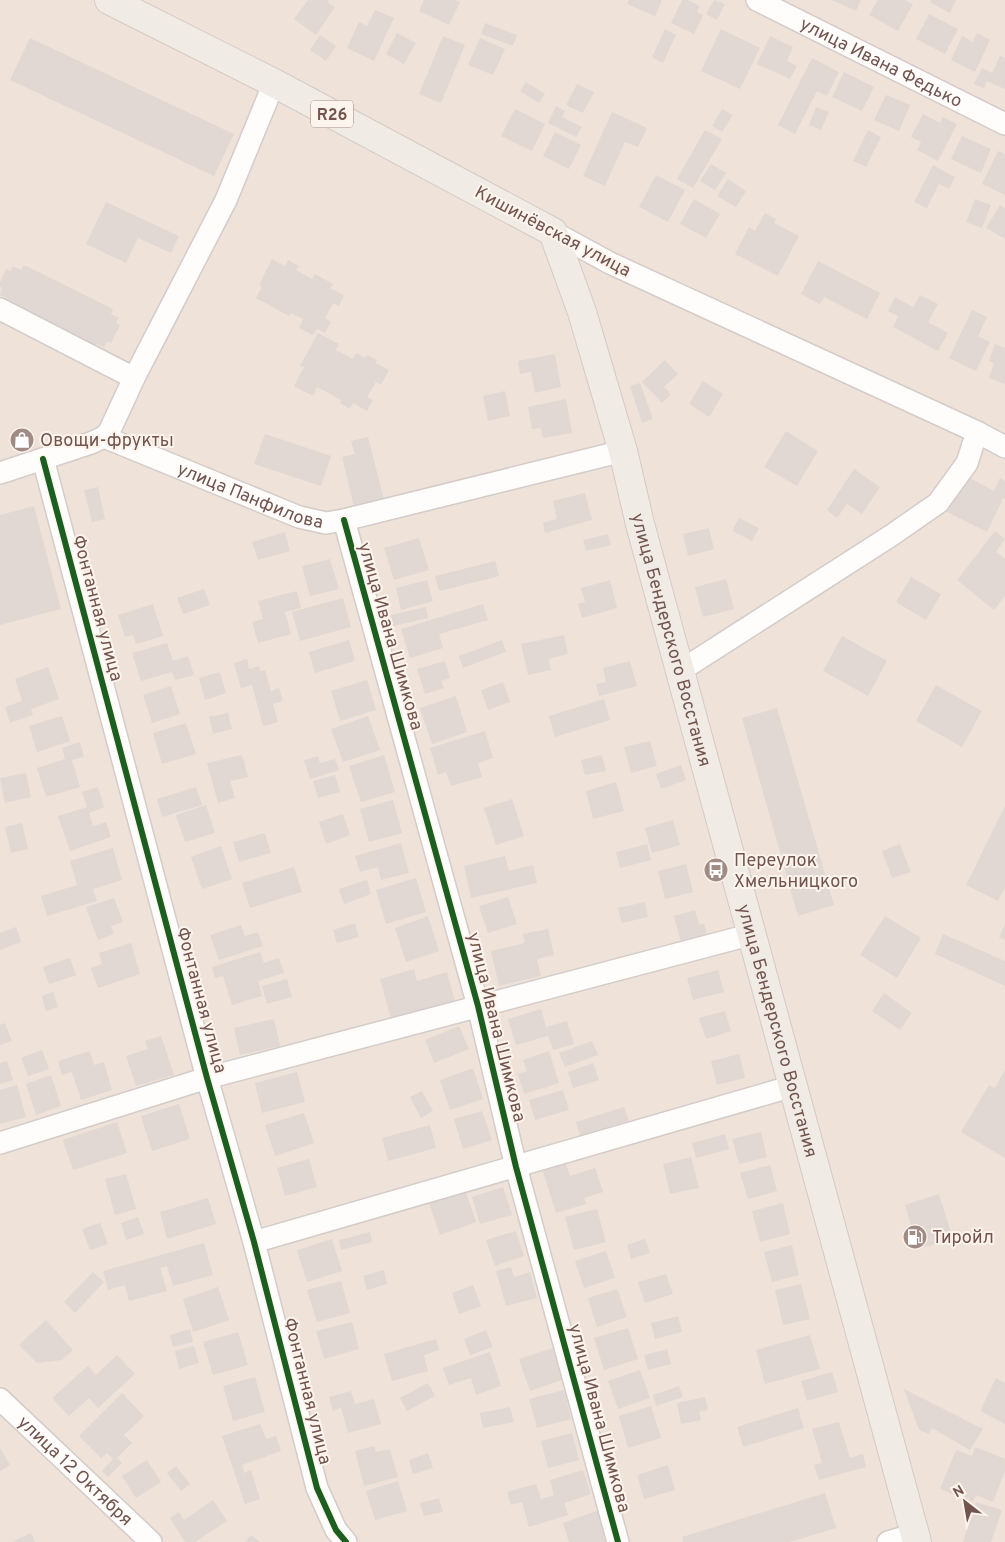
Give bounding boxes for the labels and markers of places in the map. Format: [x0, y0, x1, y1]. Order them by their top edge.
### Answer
shop icon: Овощи-фрукты [9, 427, 35, 453]
place label: Овощи-фрукты [40, 430, 174, 453]
place label: Переулок Хмельницкого [734, 850, 858, 894]
bus stop icon: Переулок Хмельницкого [703, 857, 729, 883]
fuel station icon: Тиройл [902, 1224, 928, 1250]
place label: Тиройл [932, 1227, 994, 1250]

